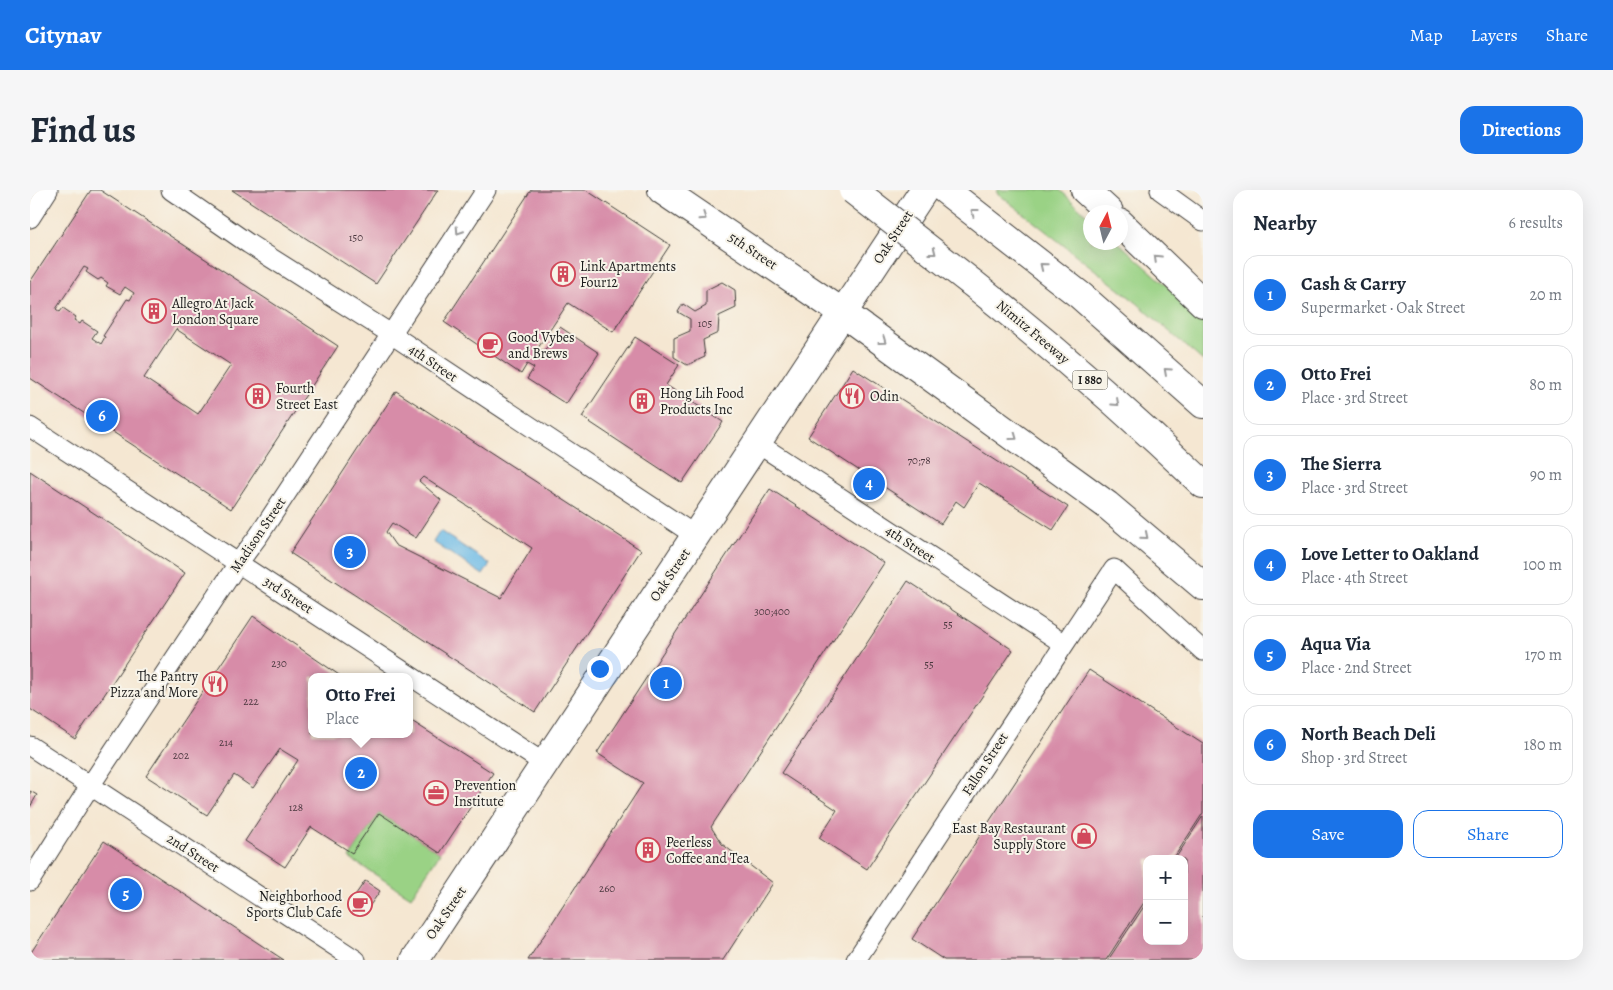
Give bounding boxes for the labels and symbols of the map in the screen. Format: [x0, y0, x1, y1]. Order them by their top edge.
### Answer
north arrow [1083, 205, 1128, 250]
street label: Oak Street [869, 206, 918, 267]
one-way arrow [971, 209, 980, 217]
one-way arrow [697, 211, 706, 220]
one-way arrow [456, 225, 465, 234]
street label: 5th Street [725, 228, 782, 275]
house number: 150 [349, 230, 363, 245]
one-way arrow [927, 247, 936, 255]
one-way arrow [1153, 255, 1162, 264]
place label: Link Apartments Four12 [580, 257, 676, 292]
building icon: Link Apartments Four12 [550, 261, 576, 287]
one-way arrow [1040, 262, 1049, 271]
place label: Allegro At Jack London Square [171, 294, 259, 329]
street label: Nimitz Freeway [992, 296, 1074, 369]
building icon: Allegro At Jack London Square [141, 298, 167, 324]
house number: 105 [698, 316, 712, 331]
place label: Good Vybes and Brews [508, 328, 575, 363]
cafe icon: Good Vybes and Brews [477, 332, 503, 358]
one-way arrow [877, 335, 887, 344]
street label: 4th Street [405, 340, 462, 387]
one-way arrow [1163, 368, 1172, 377]
road number: I 880 [1072, 370, 1108, 390]
place label: Fourth Street East [276, 379, 338, 414]
building icon: Fourth Street East [245, 383, 271, 409]
restaurant icon: Odin [839, 383, 865, 409]
place label: Hong Lih Food Products Inc [660, 384, 744, 419]
place label: Odin [870, 387, 899, 406]
building icon: Hong Lih Food Products Inc [629, 388, 655, 414]
pin: 6 [86, 397, 118, 435]
one-way arrow [1110, 397, 1119, 406]
one-way arrow [1008, 431, 1017, 439]
house number: 70;78 [907, 453, 931, 468]
pin: 4 [853, 465, 885, 503]
street label: Madison Street [226, 493, 290, 576]
street label: 4th Street [881, 521, 939, 567]
one-way arrow [1139, 531, 1148, 539]
pin: 3 [334, 533, 366, 571]
street label: Oak Street [645, 544, 695, 605]
street label: 3rd Street [259, 572, 317, 618]
house number: 300;400 [754, 604, 790, 619]
house number: 55 [943, 617, 953, 632]
house number: 230 [271, 656, 287, 671]
your location [587, 656, 613, 682]
house number: 55 [924, 657, 934, 672]
pin: 1 [650, 664, 682, 702]
place label: The Pantry Pizza and More [110, 667, 199, 702]
restaurant icon: The Pantry Pizza and More [202, 671, 228, 697]
house number: 222 [243, 694, 259, 709]
street label: Fallon Street [957, 728, 1013, 799]
house number: 214 [219, 735, 233, 750]
house number: 202 [173, 748, 189, 763]
pin: 2 [345, 754, 377, 792]
place label: Prevention Institute [454, 776, 517, 811]
office icon: Prevention Institute [423, 780, 449, 806]
house number: 128 [289, 800, 303, 815]
place label: East Bay Restaurant Supply Store [952, 819, 1066, 854]
shop icon: East Bay Restaurant Supply Store [1071, 823, 1097, 849]
street label: 2nd Street [163, 829, 223, 877]
place label: Peerless Coffee and Tea [666, 833, 750, 868]
building icon: Peerless Coffee and Tea [635, 837, 661, 863]
pin: 5 [110, 875, 142, 913]
house number: 260 [599, 881, 615, 896]
street label: Oak Street [421, 882, 471, 943]
place label: Neighborhood Sports Club Cafe [246, 887, 342, 922]
cafe icon: Neighborhood Sports Club Cafe [347, 891, 373, 917]

